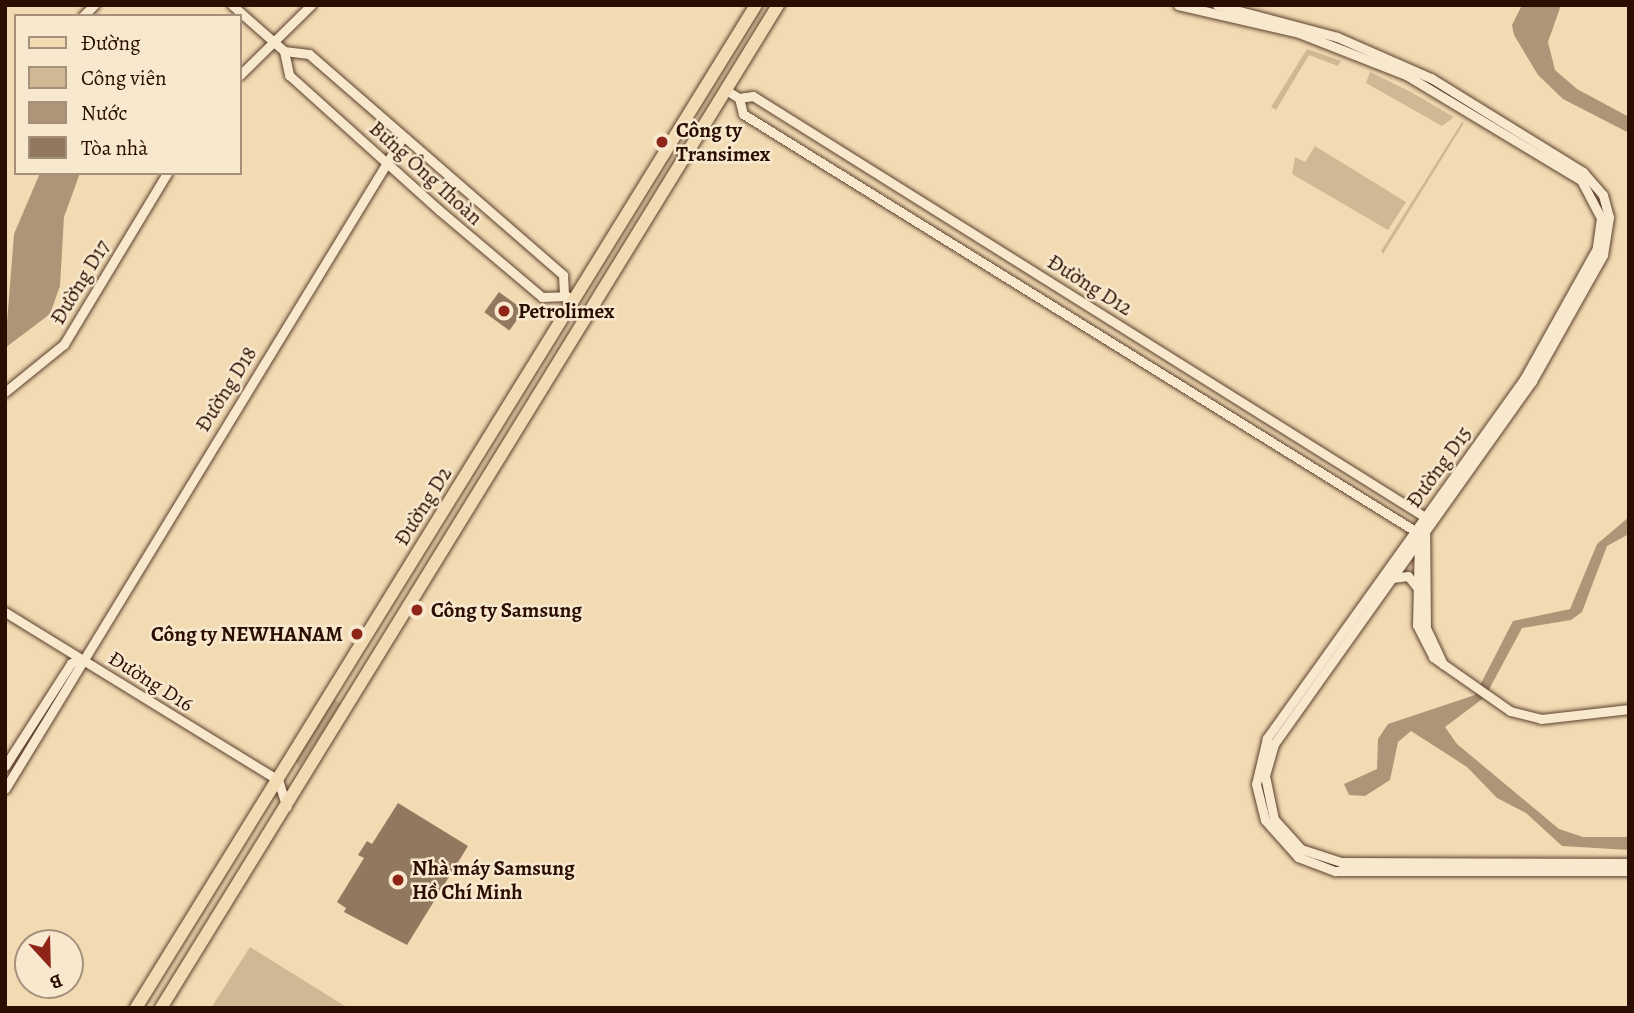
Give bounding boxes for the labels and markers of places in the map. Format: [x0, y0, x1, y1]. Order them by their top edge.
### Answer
place label: Công ty Transimex [676, 117, 770, 167]
marker: Công ty Transimex [654, 134, 670, 150]
place label: Petrolimex [518, 298, 614, 324]
marker: Petrolimex [496, 303, 512, 319]
place label: Công ty Samsung [431, 597, 582, 623]
marker: Công ty Samsung [409, 602, 425, 618]
place label: Công ty NEWHANAM [151, 621, 343, 647]
marker: Công ty NEWHANAM [349, 626, 365, 642]
place label: Nhà máy Samsung Hồ Chí Minh [412, 855, 575, 905]
marker: Nhà máy Samsung Hồ Chí Minh [390, 872, 406, 888]

